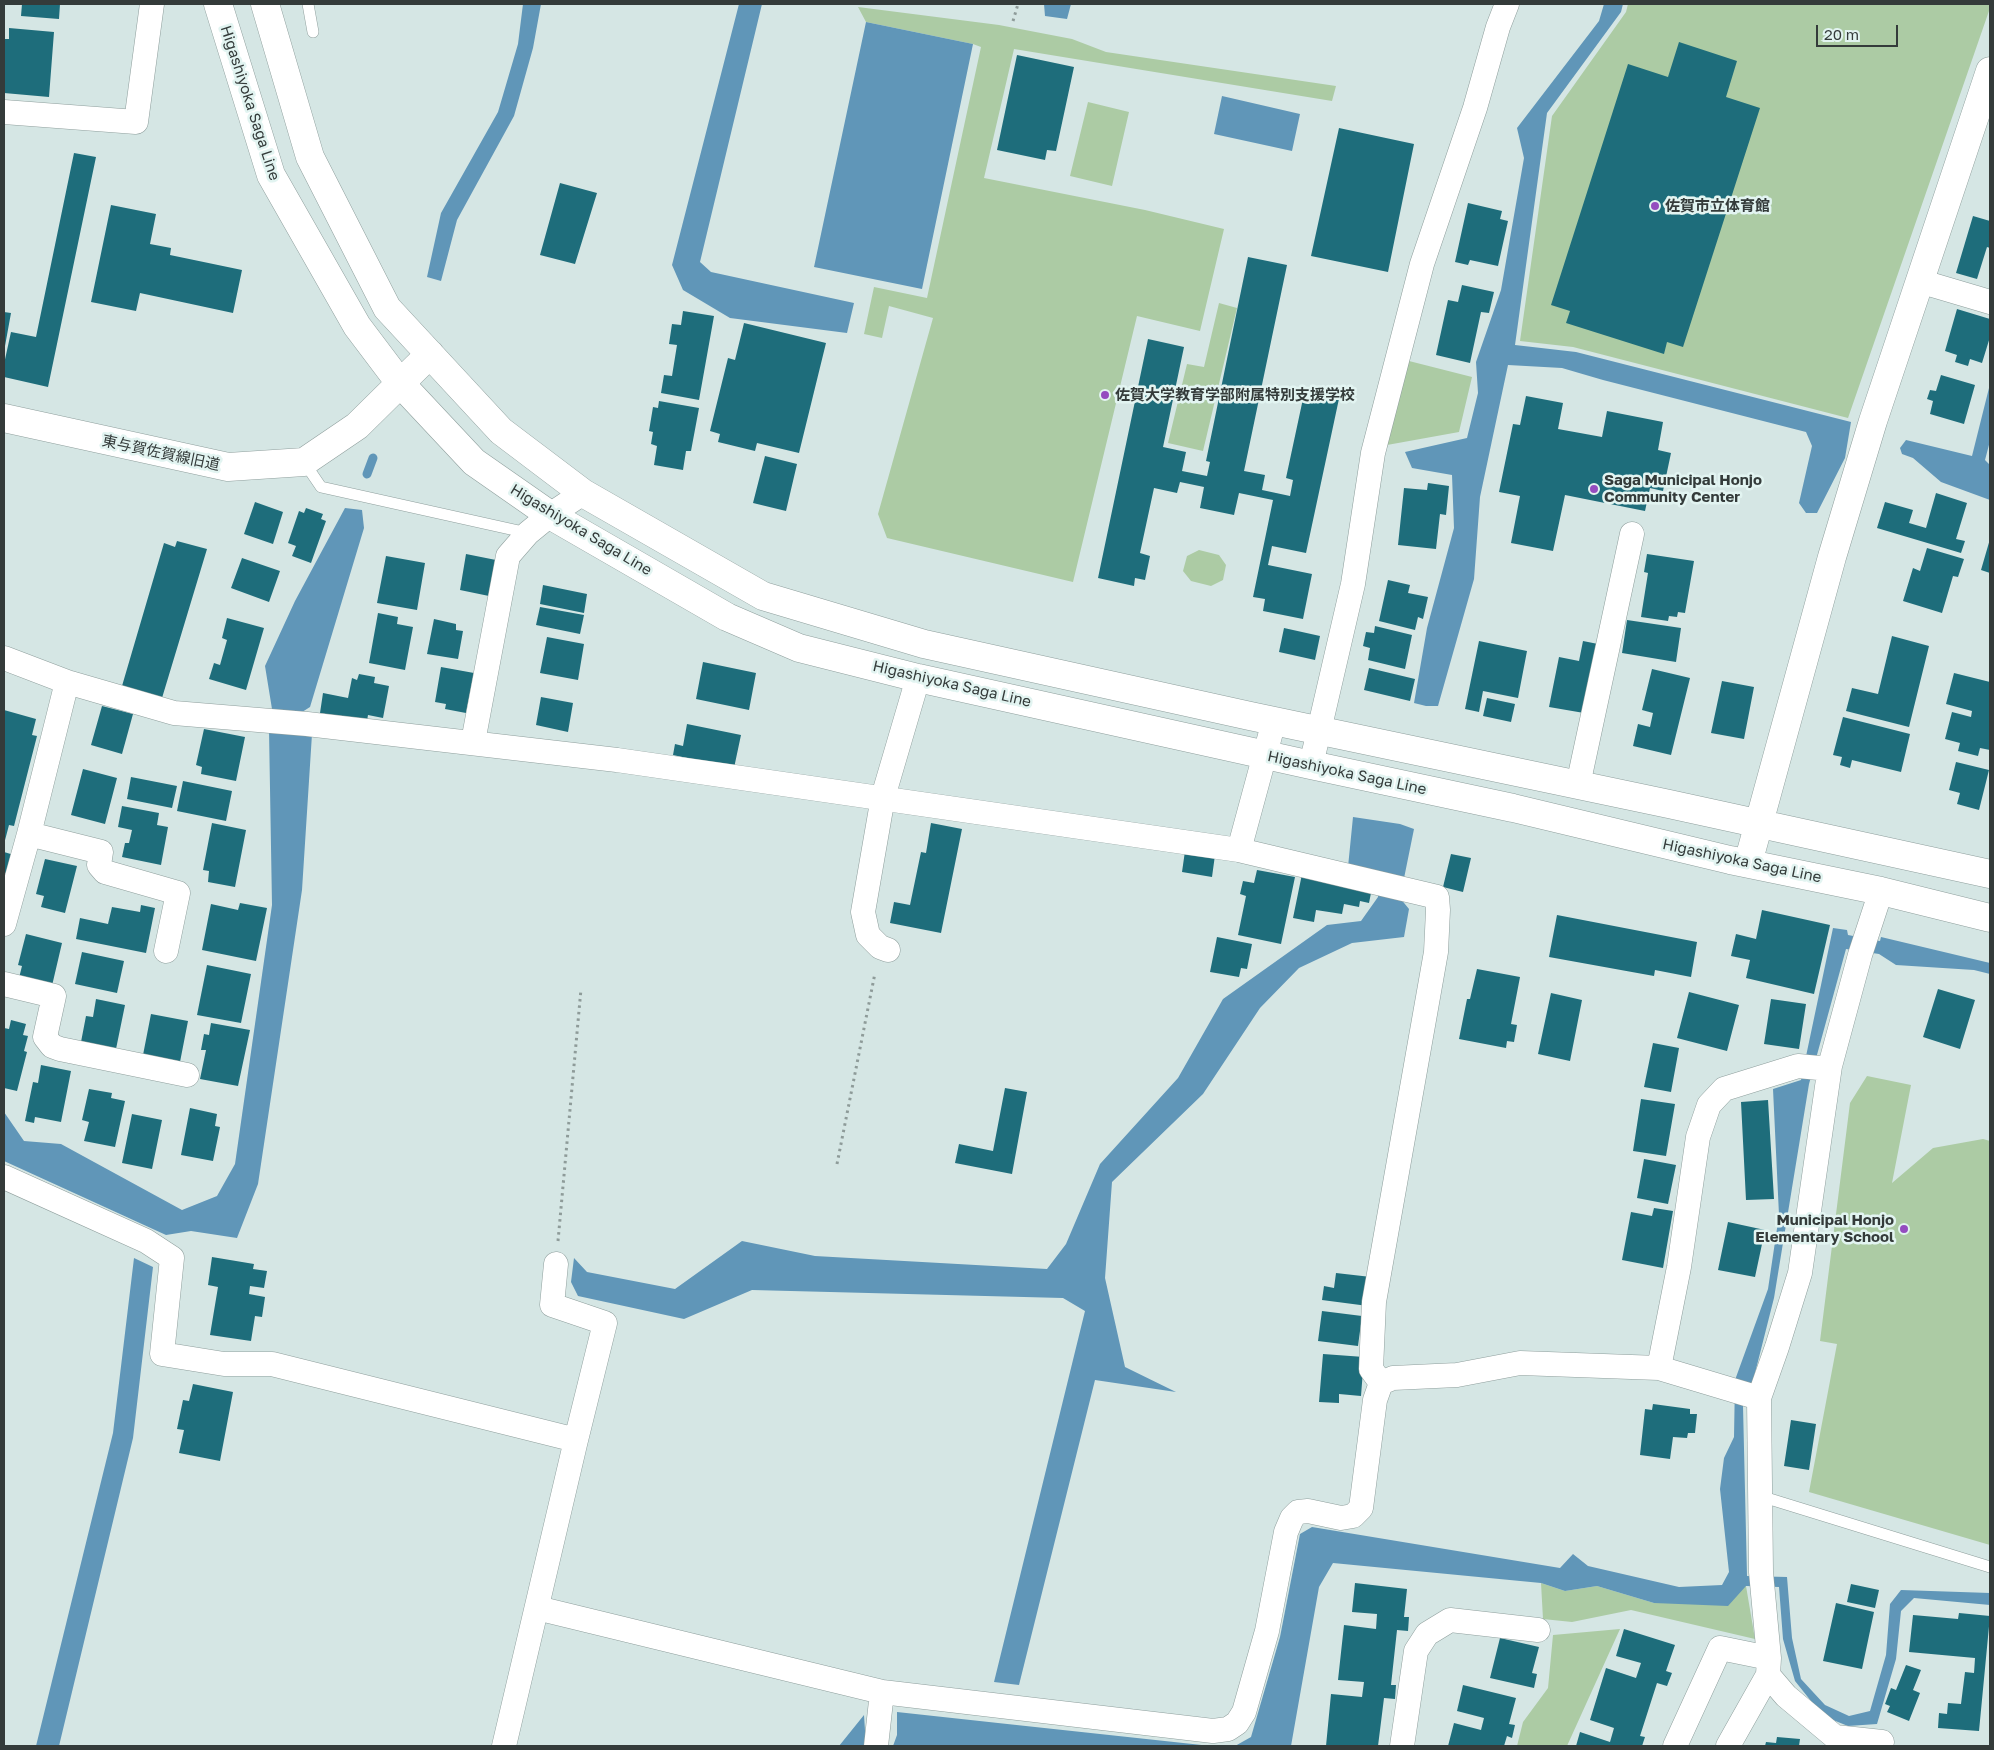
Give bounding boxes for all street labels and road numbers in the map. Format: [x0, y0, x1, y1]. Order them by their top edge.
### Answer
street label: Higashiyoka Saga Line [216, 23, 284, 183]
street label: 東与賀佐賀線旧道 [100, 432, 222, 474]
street label: Higashiyoka Saga Line [507, 481, 655, 579]
street label: Higashiyoka Saga Line [871, 657, 1033, 711]
street label: Higashiyoka Saga Line [1266, 747, 1428, 799]
street label: Higashiyoka Saga Line [1661, 835, 1823, 887]

